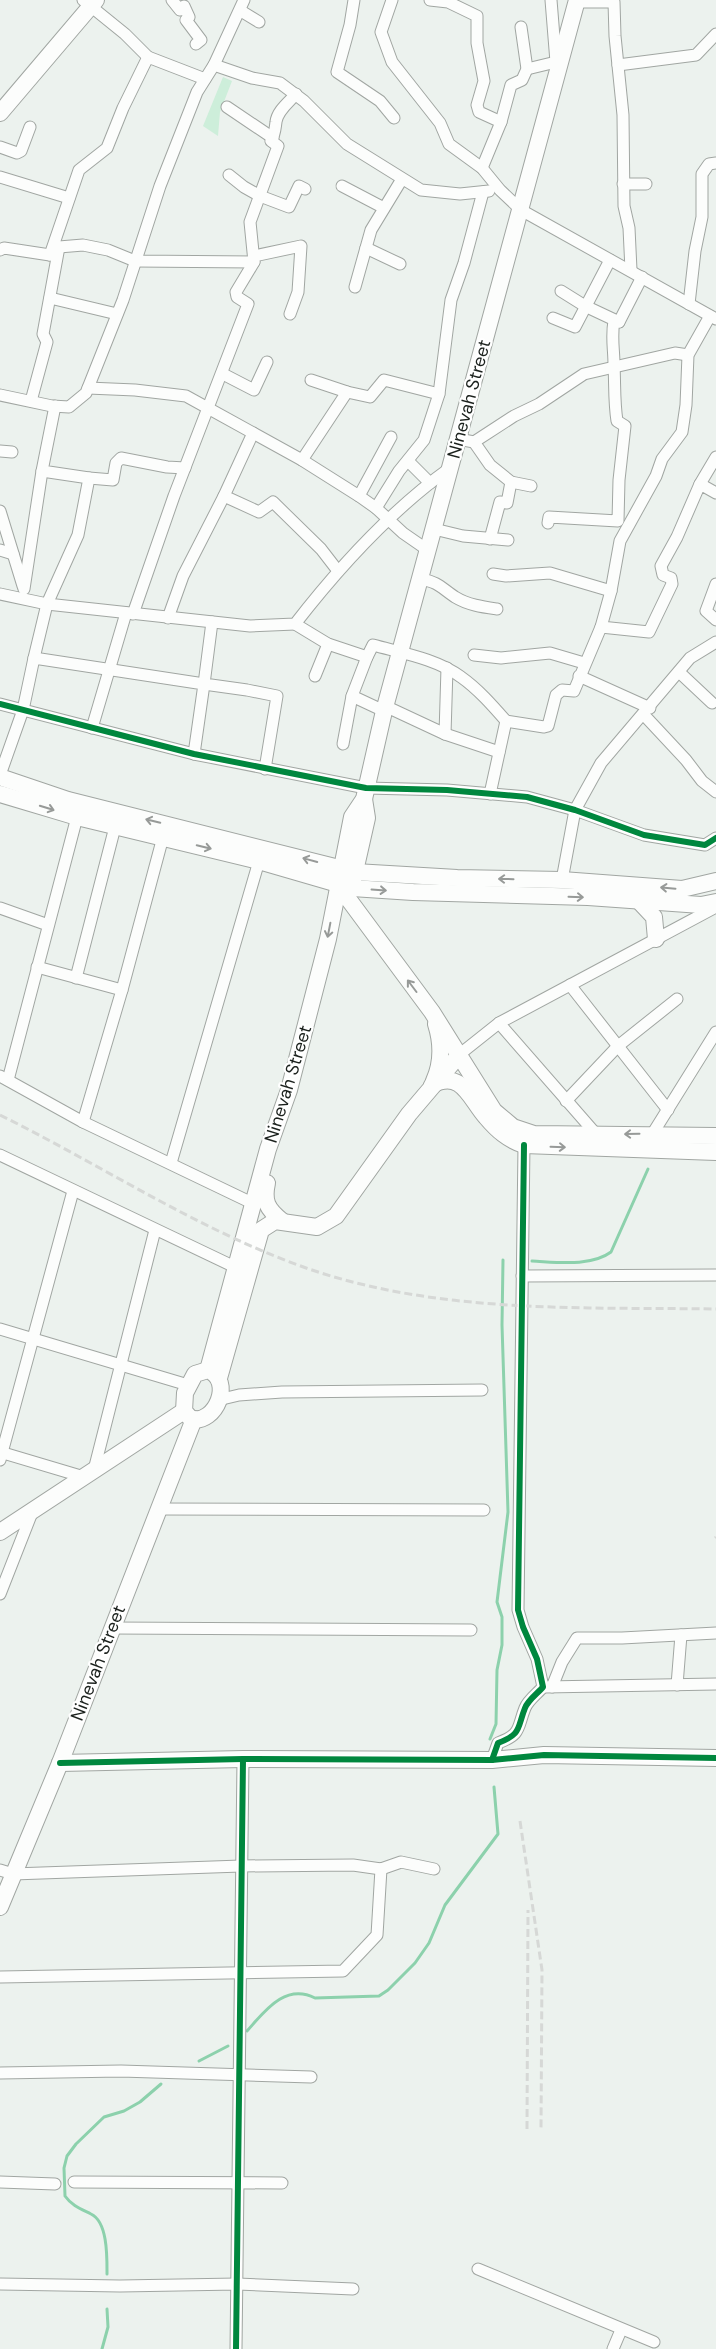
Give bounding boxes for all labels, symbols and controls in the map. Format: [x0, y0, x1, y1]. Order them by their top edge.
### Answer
street label: Ninevah Street [442, 337, 496, 461]
one-way arrow [38, 803, 54, 813]
one-way arrow [145, 816, 161, 826]
one-way arrow [196, 843, 212, 852]
one-way arrow [303, 855, 319, 864]
one-way arrow [498, 874, 514, 883]
one-way arrow [661, 883, 677, 893]
one-way arrow [370, 885, 386, 895]
one-way arrow [568, 892, 584, 901]
one-way arrow [324, 921, 334, 937]
one-way arrow [407, 979, 417, 993]
street label: Ninevah Street [259, 1022, 317, 1146]
one-way arrow [625, 1129, 641, 1138]
one-way arrow [550, 1142, 566, 1152]
street label: Ninevah Street [65, 1602, 131, 1724]

